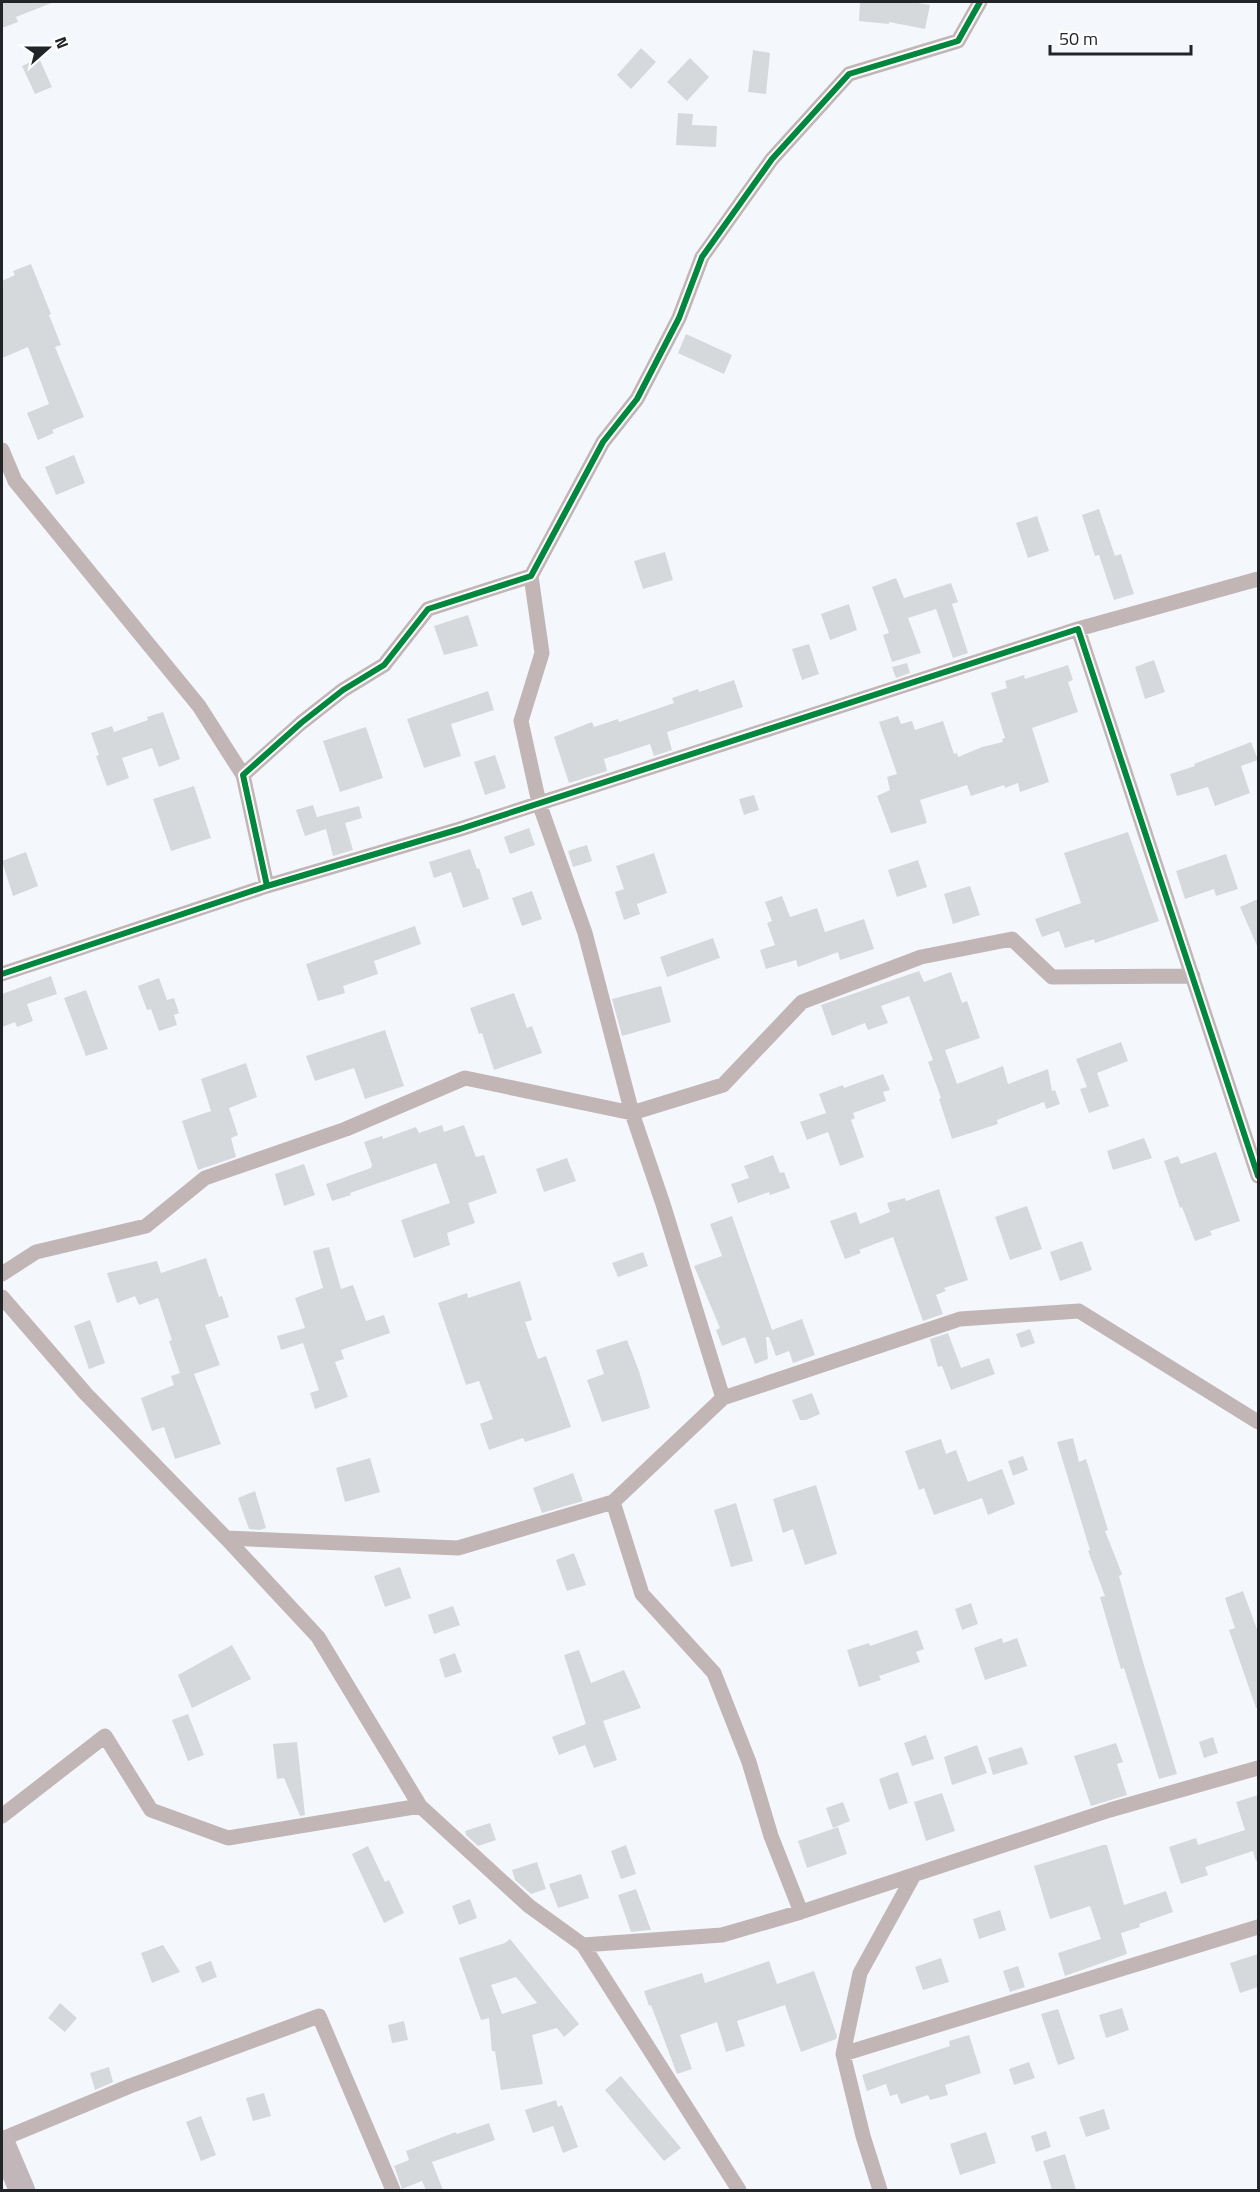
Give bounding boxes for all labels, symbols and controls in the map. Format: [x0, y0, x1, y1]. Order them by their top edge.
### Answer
north arrow [18, 18, 78, 78]
scale bar [1050, 18, 1191, 56]
text: 50 m [1059, 25, 1098, 52]
text: N [49, 33, 75, 52]

